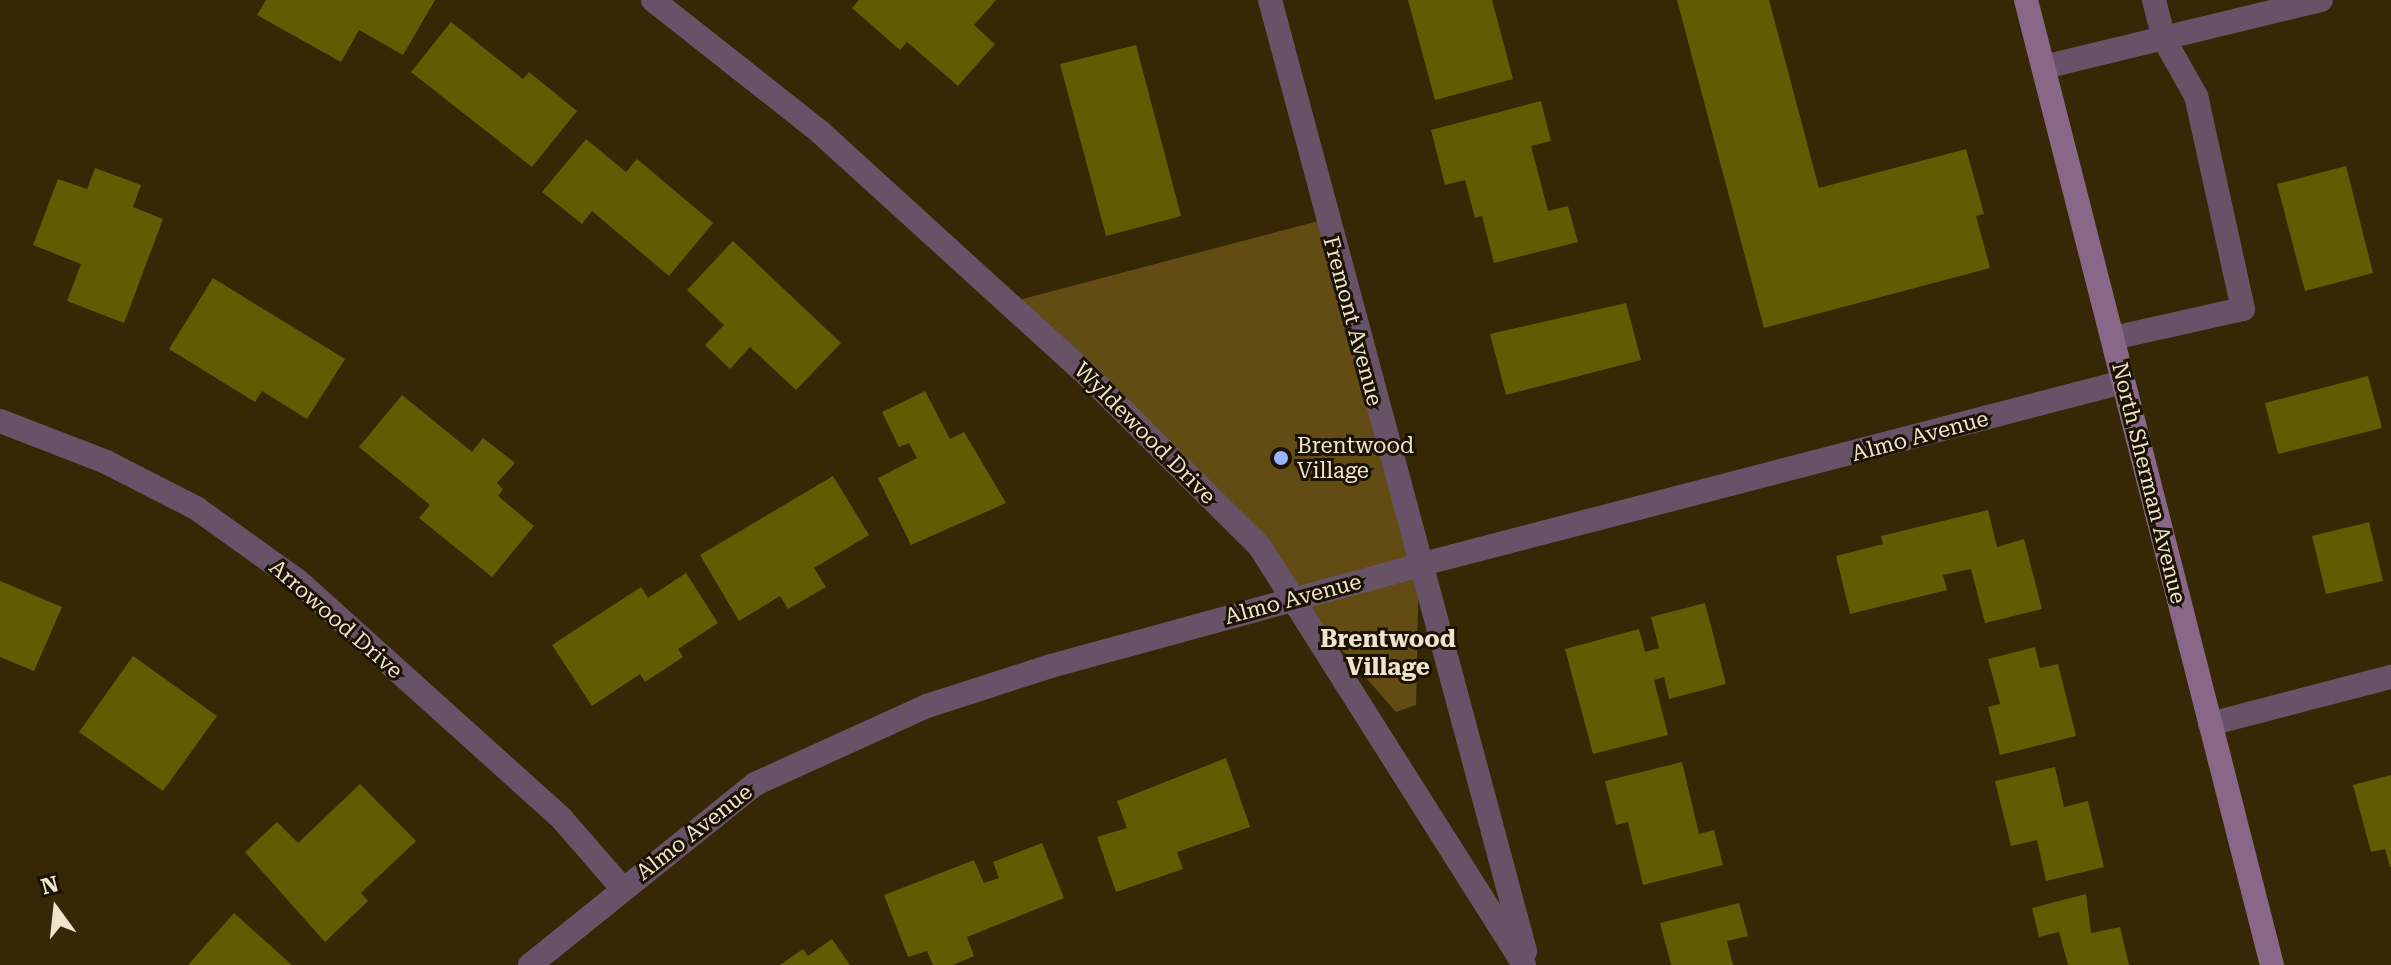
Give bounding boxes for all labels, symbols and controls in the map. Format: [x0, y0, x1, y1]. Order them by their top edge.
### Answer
street label: Fremont Avenue [1318, 233, 1388, 409]
street label: Wyldewood Drive [1069, 357, 1221, 509]
street label: North Sherman Avenue [2106, 360, 2192, 606]
street label: Almo Avenue [1849, 405, 1991, 467]
place label: Brentwood Village [1297, 432, 1414, 484]
marker: Brentwood Village [1272, 449, 1290, 467]
street label: Arrowood Drive [264, 554, 408, 684]
street label: Almo Avenue [1222, 568, 1364, 630]
district label: Brentwood Village [1320, 626, 1456, 682]
street label: Almo Avenue [631, 778, 757, 886]
north arrow [16, 869, 96, 949]
text: N [38, 871, 61, 900]

